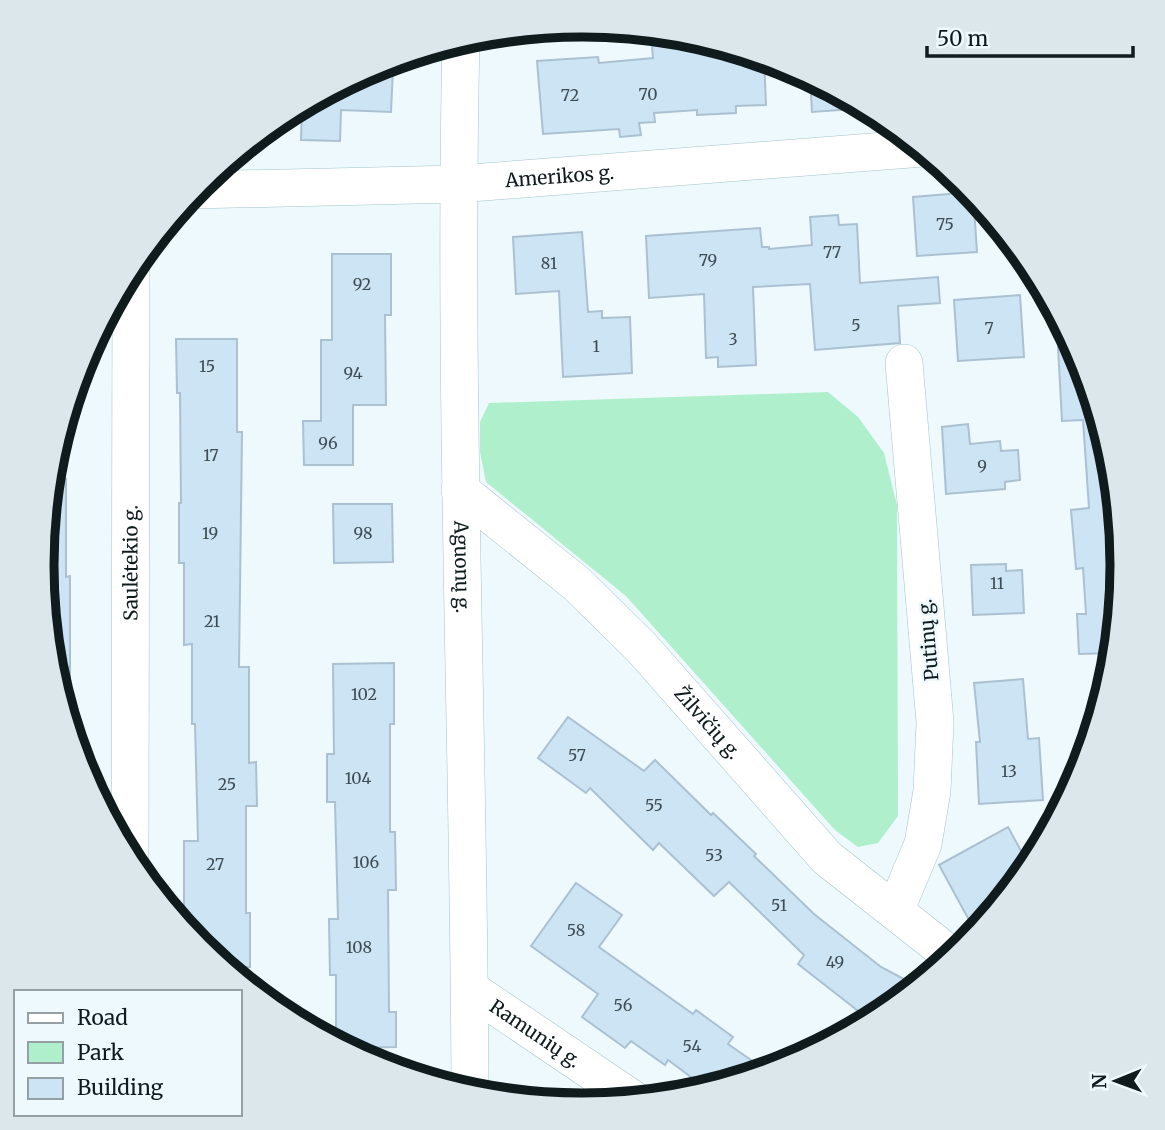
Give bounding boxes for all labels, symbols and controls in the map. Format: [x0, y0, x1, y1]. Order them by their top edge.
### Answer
scale bar [927, 14, 1134, 58]
text: 50 m [937, 25, 988, 52]
house number: 70 [639, 84, 658, 104]
house number: 72 [561, 85, 579, 105]
street label: Amerikos g. [503, 160, 615, 192]
house number: 75 [936, 214, 954, 234]
house number: 77 [823, 242, 841, 262]
house number: 79 [699, 250, 717, 270]
house number: 81 [541, 253, 557, 273]
house number: 92 [353, 274, 371, 294]
house number: 5 [851, 315, 861, 335]
house number: 7 [984, 318, 994, 338]
house number: 3 [728, 329, 738, 349]
house number: 1 [592, 336, 600, 356]
house number: 15 [199, 356, 215, 376]
house number: 94 [343, 363, 363, 383]
house number: 96 [318, 433, 338, 453]
house number: 17 [203, 445, 219, 465]
house number: 9 [977, 456, 987, 476]
street label: Saulėtekio g. [118, 505, 143, 621]
street label: Aguonų g. [449, 520, 475, 613]
house number: 19 [202, 523, 218, 543]
house number: 98 [354, 523, 372, 543]
house number: 11 [990, 573, 1004, 593]
street label: Putinų g. [912, 598, 944, 682]
house number: 21 [204, 611, 220, 631]
street label: Žilvičių g. [670, 682, 746, 764]
house number: 102 [351, 684, 377, 704]
house number: 57 [568, 745, 586, 765]
house number: 13 [1001, 761, 1017, 781]
house number: 104 [345, 768, 371, 788]
house number: 25 [218, 774, 236, 794]
house number: 55 [645, 795, 663, 815]
house number: 53 [705, 845, 723, 865]
house number: 106 [353, 852, 380, 872]
house number: 27 [206, 854, 224, 874]
house number: 51 [771, 895, 787, 915]
house number: 58 [567, 920, 585, 940]
house number: 108 [346, 937, 372, 957]
house number: 49 [826, 952, 844, 972]
legend [14, 990, 242, 1116]
street label: Ramunių g. [485, 994, 586, 1073]
house number: 56 [614, 995, 633, 1015]
text: Road [77, 1004, 128, 1031]
house number: 54 [683, 1036, 702, 1056]
text: Park [77, 1039, 124, 1066]
north arrow [1081, 1046, 1151, 1116]
text: Building [77, 1074, 164, 1101]
text: N [1087, 1074, 1111, 1089]

